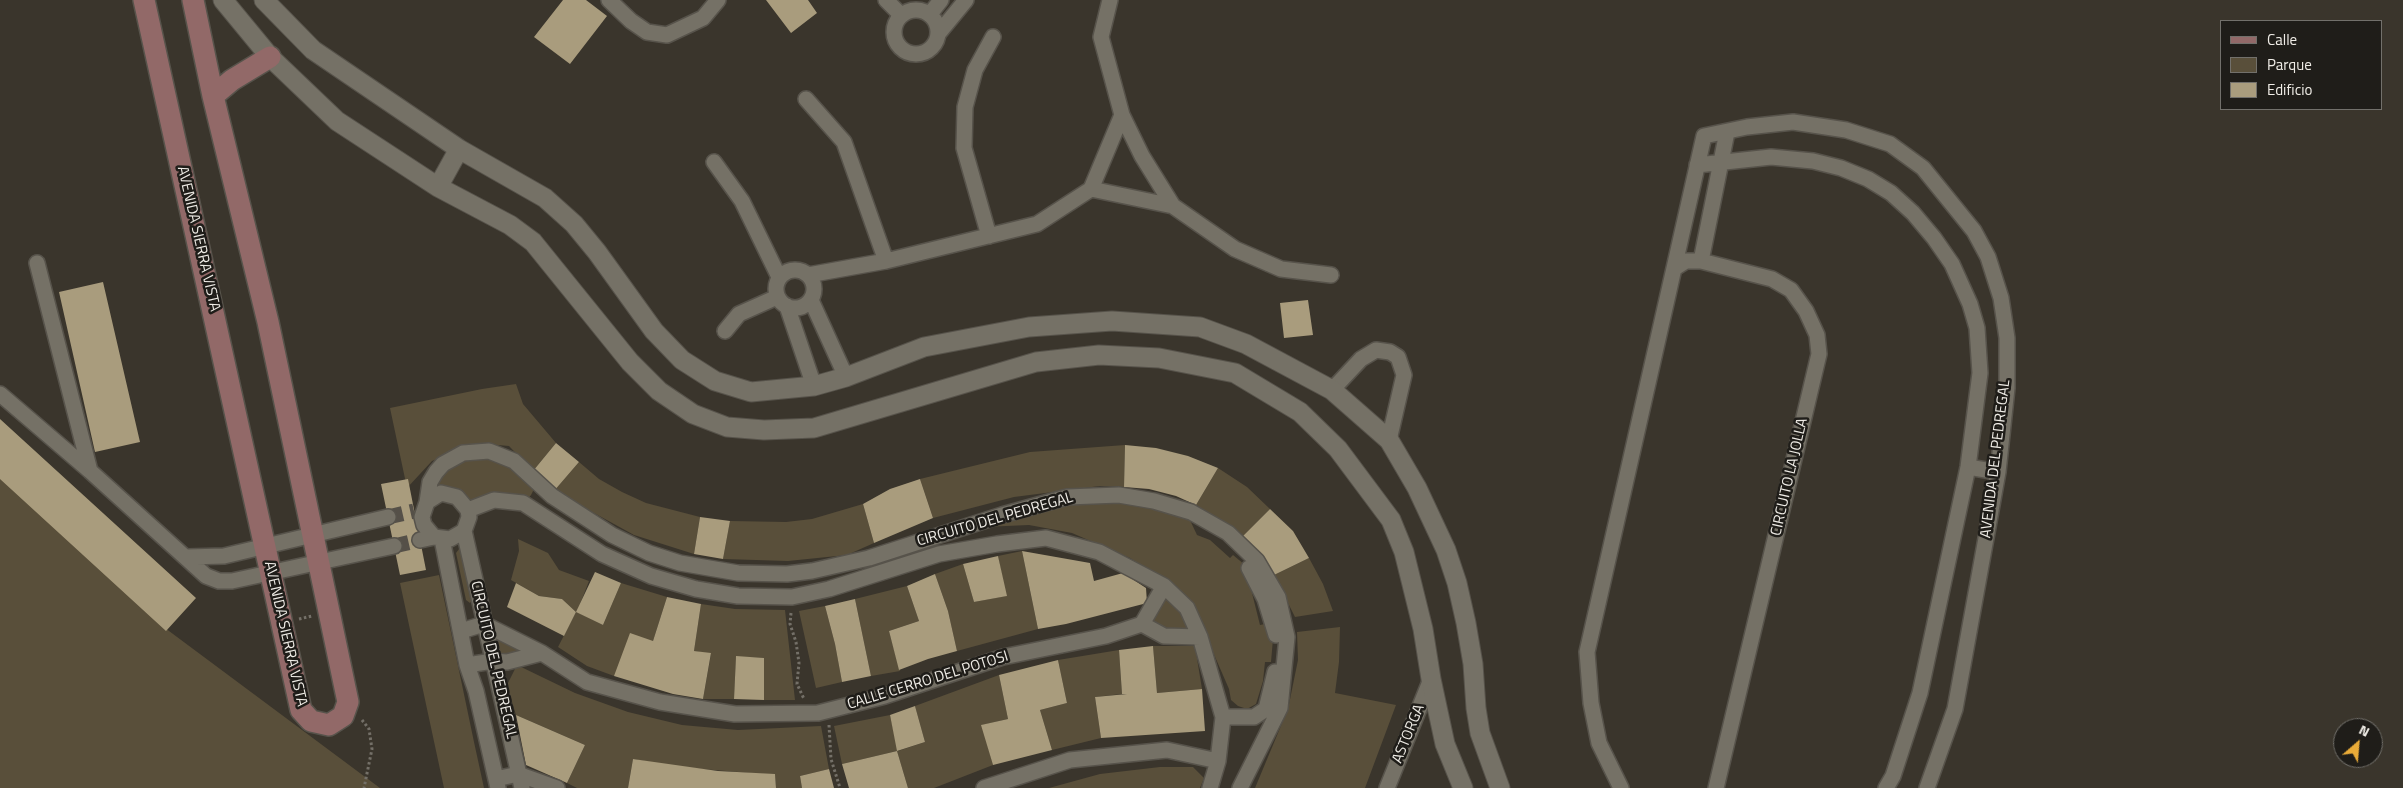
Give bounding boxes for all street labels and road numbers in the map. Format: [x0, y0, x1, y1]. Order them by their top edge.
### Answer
street label: AVENIDA SIERRA VISTA [173, 165, 223, 313]
street label: AVENIDA DEL PEDREGAL [1977, 379, 2015, 539]
street label: CIRCUITO LA JOLLA [1768, 416, 1812, 538]
street label: CIRCUITO DEL PEDREGAL [915, 489, 1075, 551]
street label: AVENIDA SIERRA VISTA [260, 560, 310, 708]
street label: CIRCUITO DEL PEDREGAL [466, 579, 520, 741]
street label: CALLE CERRO DEL POTOSI [845, 648, 1011, 714]
street label: ASTORGA [1389, 702, 1429, 766]

